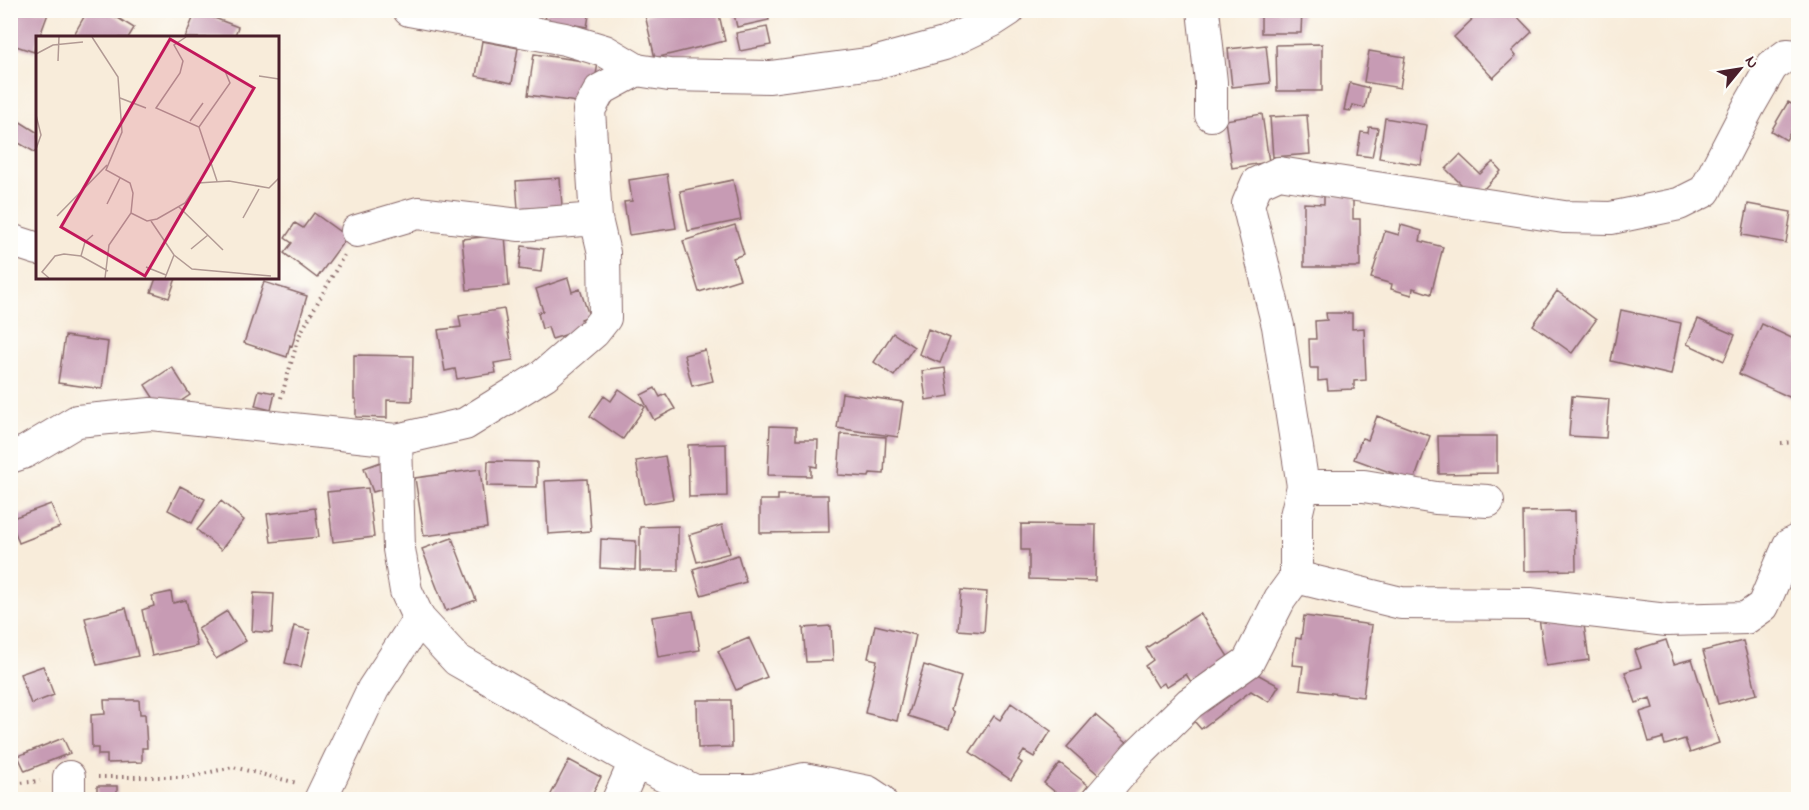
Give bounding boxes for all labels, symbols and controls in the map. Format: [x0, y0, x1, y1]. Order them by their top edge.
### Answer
inset map [36, 36, 279, 279]
north arrow [1710, 39, 1770, 99]
text: N [1738, 52, 1764, 73]

